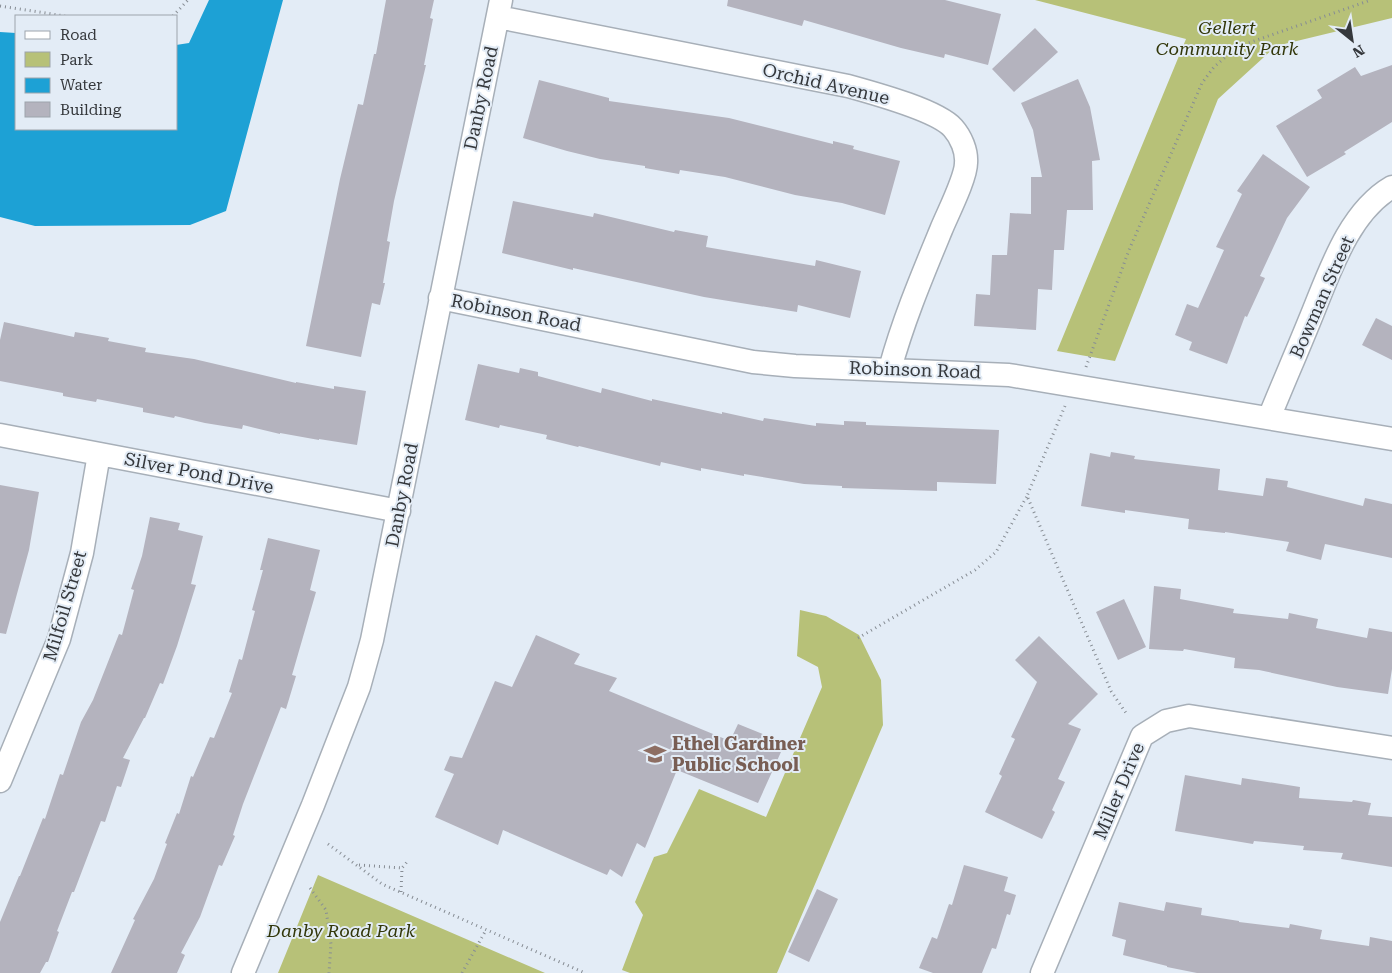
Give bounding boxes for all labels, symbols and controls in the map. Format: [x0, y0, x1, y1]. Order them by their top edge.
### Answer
legend [15, 15, 178, 130]
north arrow [1327, 15, 1377, 65]
park label: Gellert Community Park [1156, 17, 1298, 59]
text: Road [60, 26, 97, 44]
text: N [1350, 42, 1367, 61]
street label: Danby Road [459, 44, 502, 152]
text: Park [60, 51, 94, 69]
street label: Orchid Avenue [761, 59, 892, 108]
text: Water [60, 76, 102, 94]
text: Building [60, 101, 122, 119]
street label: Bowman Street [1285, 232, 1358, 361]
street label: Robinson Road [449, 290, 583, 336]
street label: Robinson Road [849, 357, 982, 382]
street label: Danby Road [381, 441, 422, 549]
street label: Silver Pond Drive [123, 448, 275, 497]
street label: Milfoil Street [39, 548, 90, 664]
place label: Ethel Gardiner Public School [672, 733, 806, 775]
street label: Miller Drive [1089, 739, 1148, 842]
school or university icon: Ethel Gardiner Public School [642, 741, 668, 767]
park label: Danby Road Park [266, 920, 415, 941]

